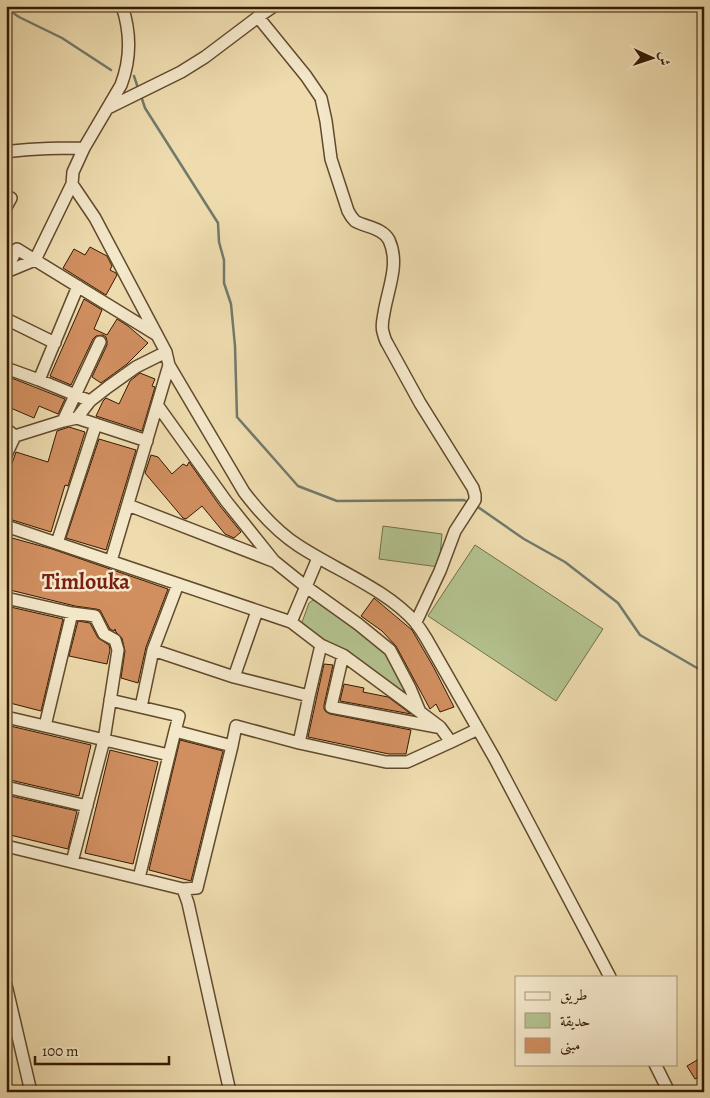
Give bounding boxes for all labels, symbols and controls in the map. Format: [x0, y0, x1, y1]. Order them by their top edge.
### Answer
north arrow [628, 32, 678, 82]
text: ش [655, 51, 674, 66]
district label: Timlouka [42, 567, 130, 597]
legend [515, 976, 678, 1066]
text: طريق [560, 985, 587, 1005]
text: حديقة [560, 1011, 590, 1031]
scale bar [35, 1033, 169, 1065]
text: مبنى [560, 1035, 580, 1056]
text: 100 m [42, 1041, 79, 1061]

